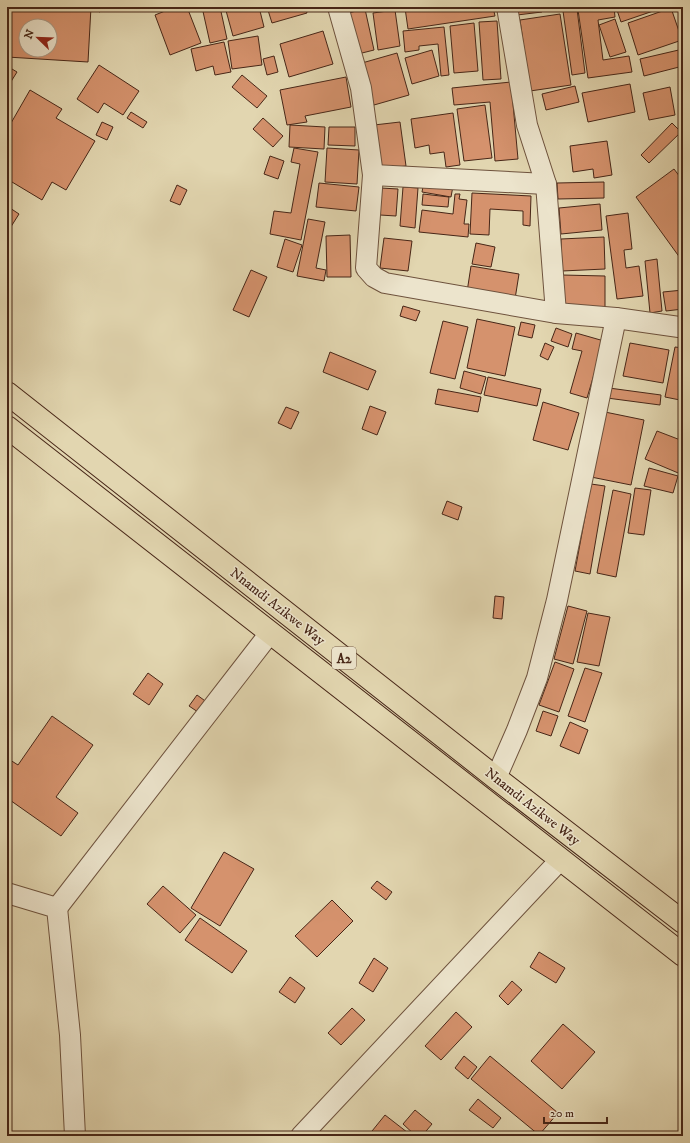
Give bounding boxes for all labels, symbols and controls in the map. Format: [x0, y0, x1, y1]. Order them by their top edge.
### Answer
north arrow [18, 18, 58, 58]
text: N [22, 28, 38, 41]
street label: Nnamdi Azikwe Way [226, 564, 329, 650]
road number: A2 [332, 647, 356, 669]
street label: Nnamdi Azikwe Way [481, 764, 584, 850]
scale bar [544, 1099, 607, 1125]
text: 20 m [550, 1106, 574, 1121]

